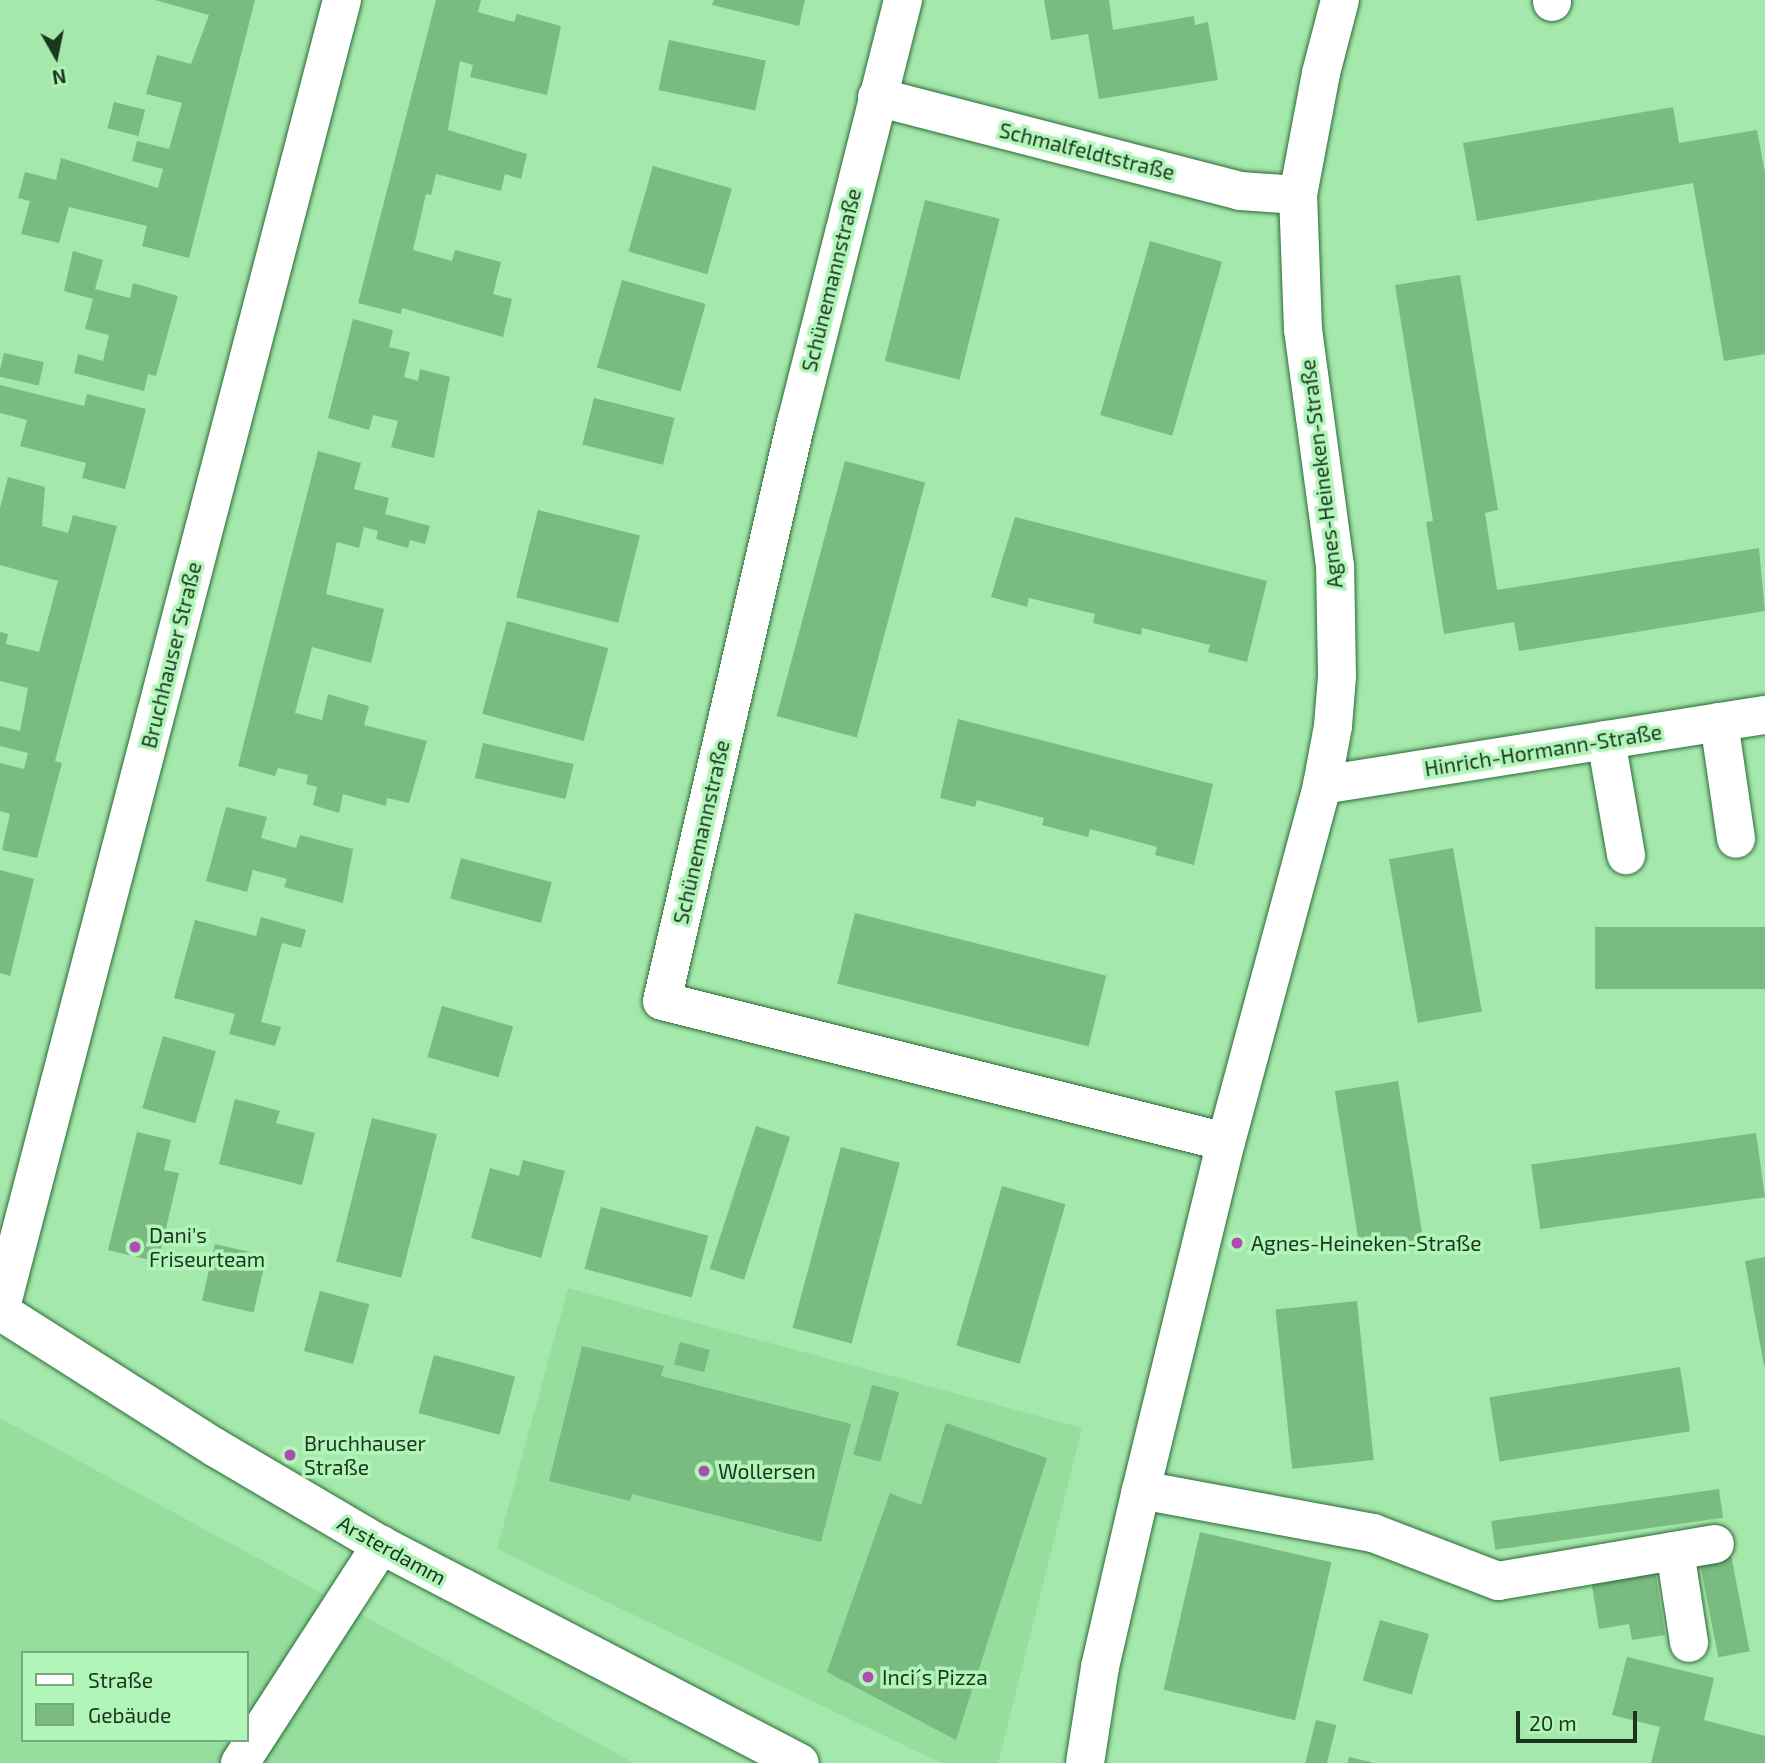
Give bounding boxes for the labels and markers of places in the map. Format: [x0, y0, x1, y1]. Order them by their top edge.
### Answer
place label: Dani's Friseurteam [149, 1222, 265, 1272]
place label: Agnes-Heineken-Straße [1251, 1230, 1481, 1256]
marker: Agnes-Heineken-Straße [1229, 1235, 1245, 1251]
marker: Dani's Friseurteam [127, 1239, 143, 1255]
place label: Bruchhauser Straße [304, 1430, 426, 1480]
marker: Bruchhauser Straße [282, 1447, 298, 1463]
place label: Wollersen [718, 1458, 816, 1484]
marker: Wollersen [696, 1463, 712, 1479]
place label: Inci´s Pizza [882, 1664, 988, 1690]
marker: Inci´s Pizza [860, 1669, 876, 1685]

